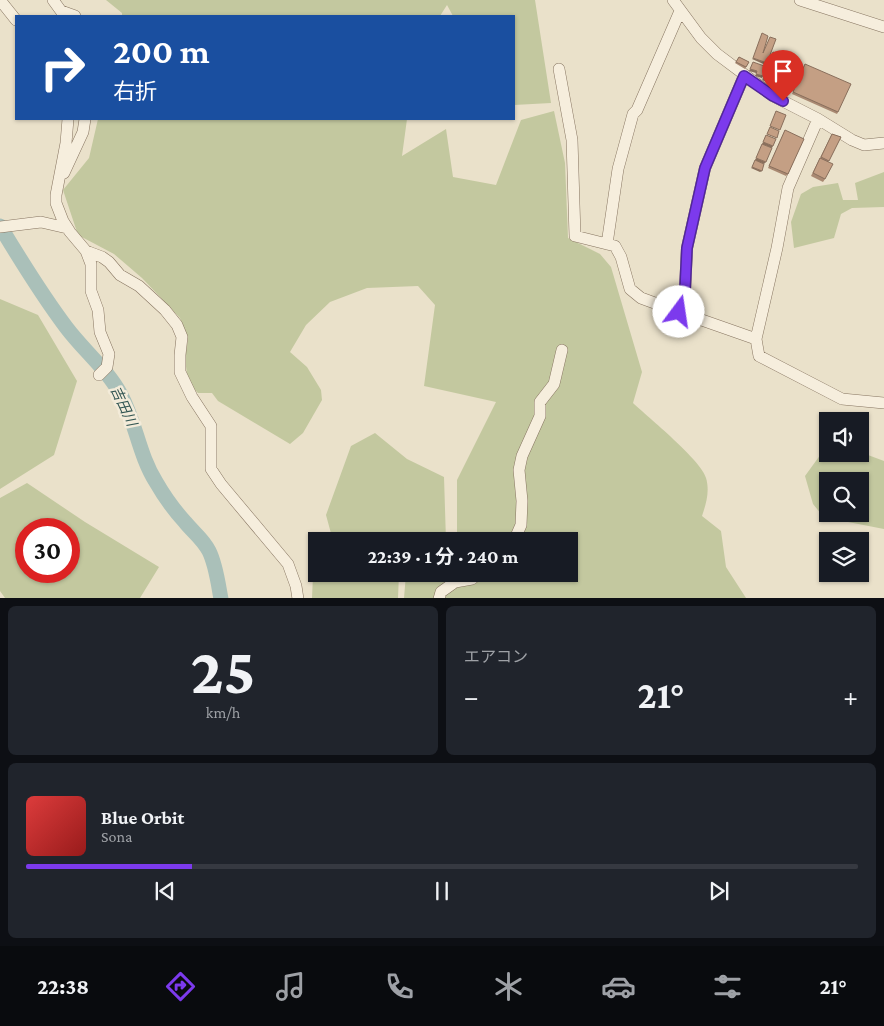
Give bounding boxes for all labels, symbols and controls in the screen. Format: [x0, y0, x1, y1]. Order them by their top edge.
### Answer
text: 200 m [113, 32, 210, 71]
icon: right [30, 35, 95, 100]
pin [762, 50, 804, 101]
icon: arrive [769, 57, 797, 85]
text: 右折 [113, 79, 157, 104]
position arrow [652, 285, 704, 337]
water label: 吉田川 [108, 384, 141, 430]
map controls [819, 412, 869, 582]
button: sound [819, 412, 869, 462]
button: search [819, 472, 869, 522]
speed limit sign: 30 [15, 518, 80, 583]
button: layers [819, 532, 869, 582]
text: 22:39 · 1 分 · 240 m [368, 546, 518, 567]
text: 25 [191, 635, 256, 707]
text: エアコン [464, 648, 528, 665]
text: 21° [637, 674, 685, 716]
text: − [464, 681, 479, 712]
text: + [843, 681, 858, 712]
text: km/h [206, 704, 240, 721]
text: Blue Orbit [101, 807, 184, 828]
text: Sona [101, 828, 132, 845]
icon: previous [151, 877, 179, 905]
icon: pause [428, 877, 456, 905]
icon: next [705, 877, 733, 905]
icon: directions [163, 969, 198, 1004]
icon: music [273, 969, 308, 1004]
icon: phone [382, 969, 417, 1004]
icon: climate [491, 969, 526, 1004]
icon: car [601, 969, 636, 1004]
icon: filters [710, 969, 745, 1004]
text: 22:38 [37, 974, 89, 999]
text: 21° [819, 974, 847, 999]

